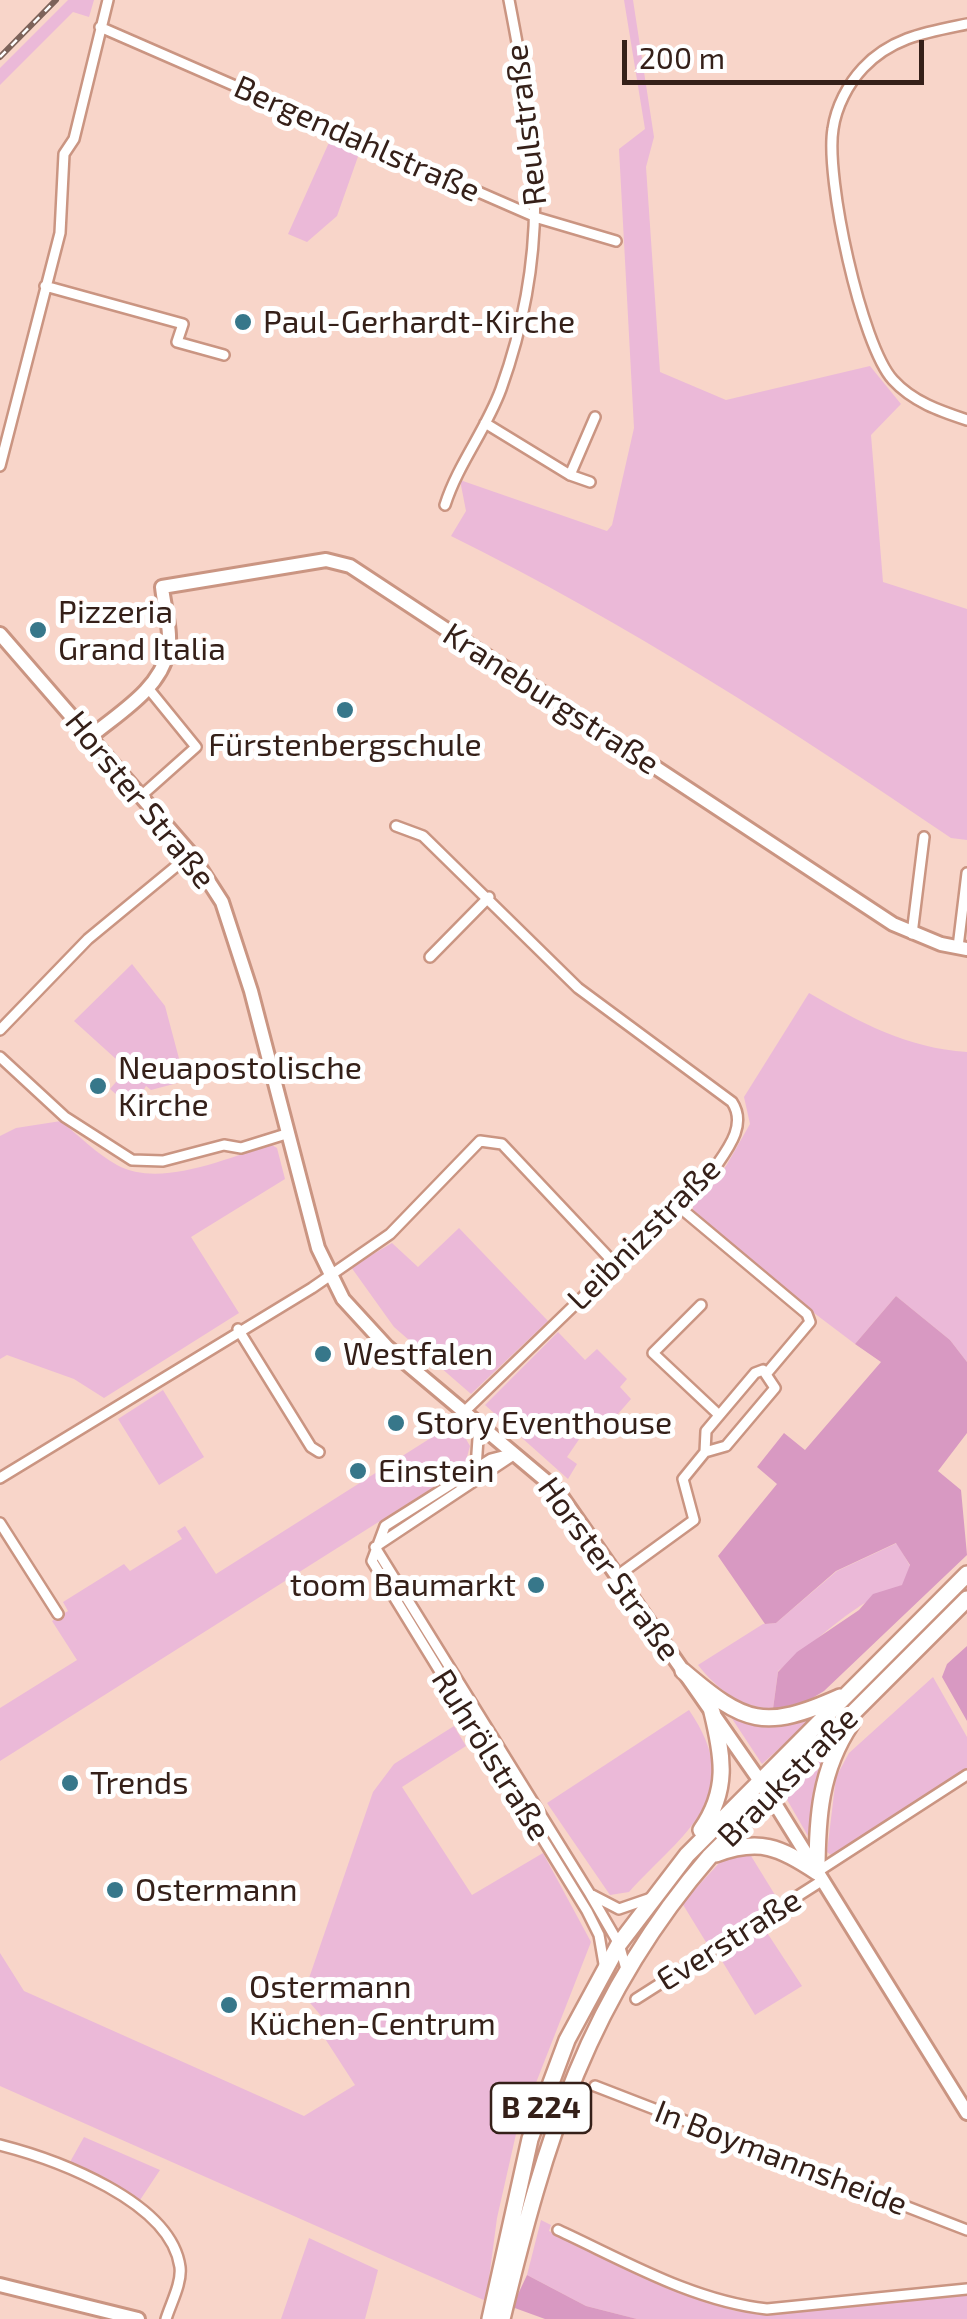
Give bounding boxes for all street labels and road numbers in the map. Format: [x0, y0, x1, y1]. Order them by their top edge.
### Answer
street label: Reulstraße [497, 42, 555, 208]
street label: Bergendahlstraße [228, 68, 486, 210]
street label: Kraneburgstraße [436, 615, 666, 783]
street label: Horster Straße [57, 704, 223, 896]
street label: Leibnizstraße [560, 1150, 728, 1318]
street label: Horster Straße [530, 1470, 688, 1668]
street label: Ruhrölstraße [423, 1662, 559, 1848]
street label: Braukstraße [710, 1699, 866, 1855]
street label: Everstraße [650, 1881, 808, 1999]
road number: B 224 [491, 2083, 591, 2133]
street label: In Boymannsheide [649, 2092, 913, 2224]

